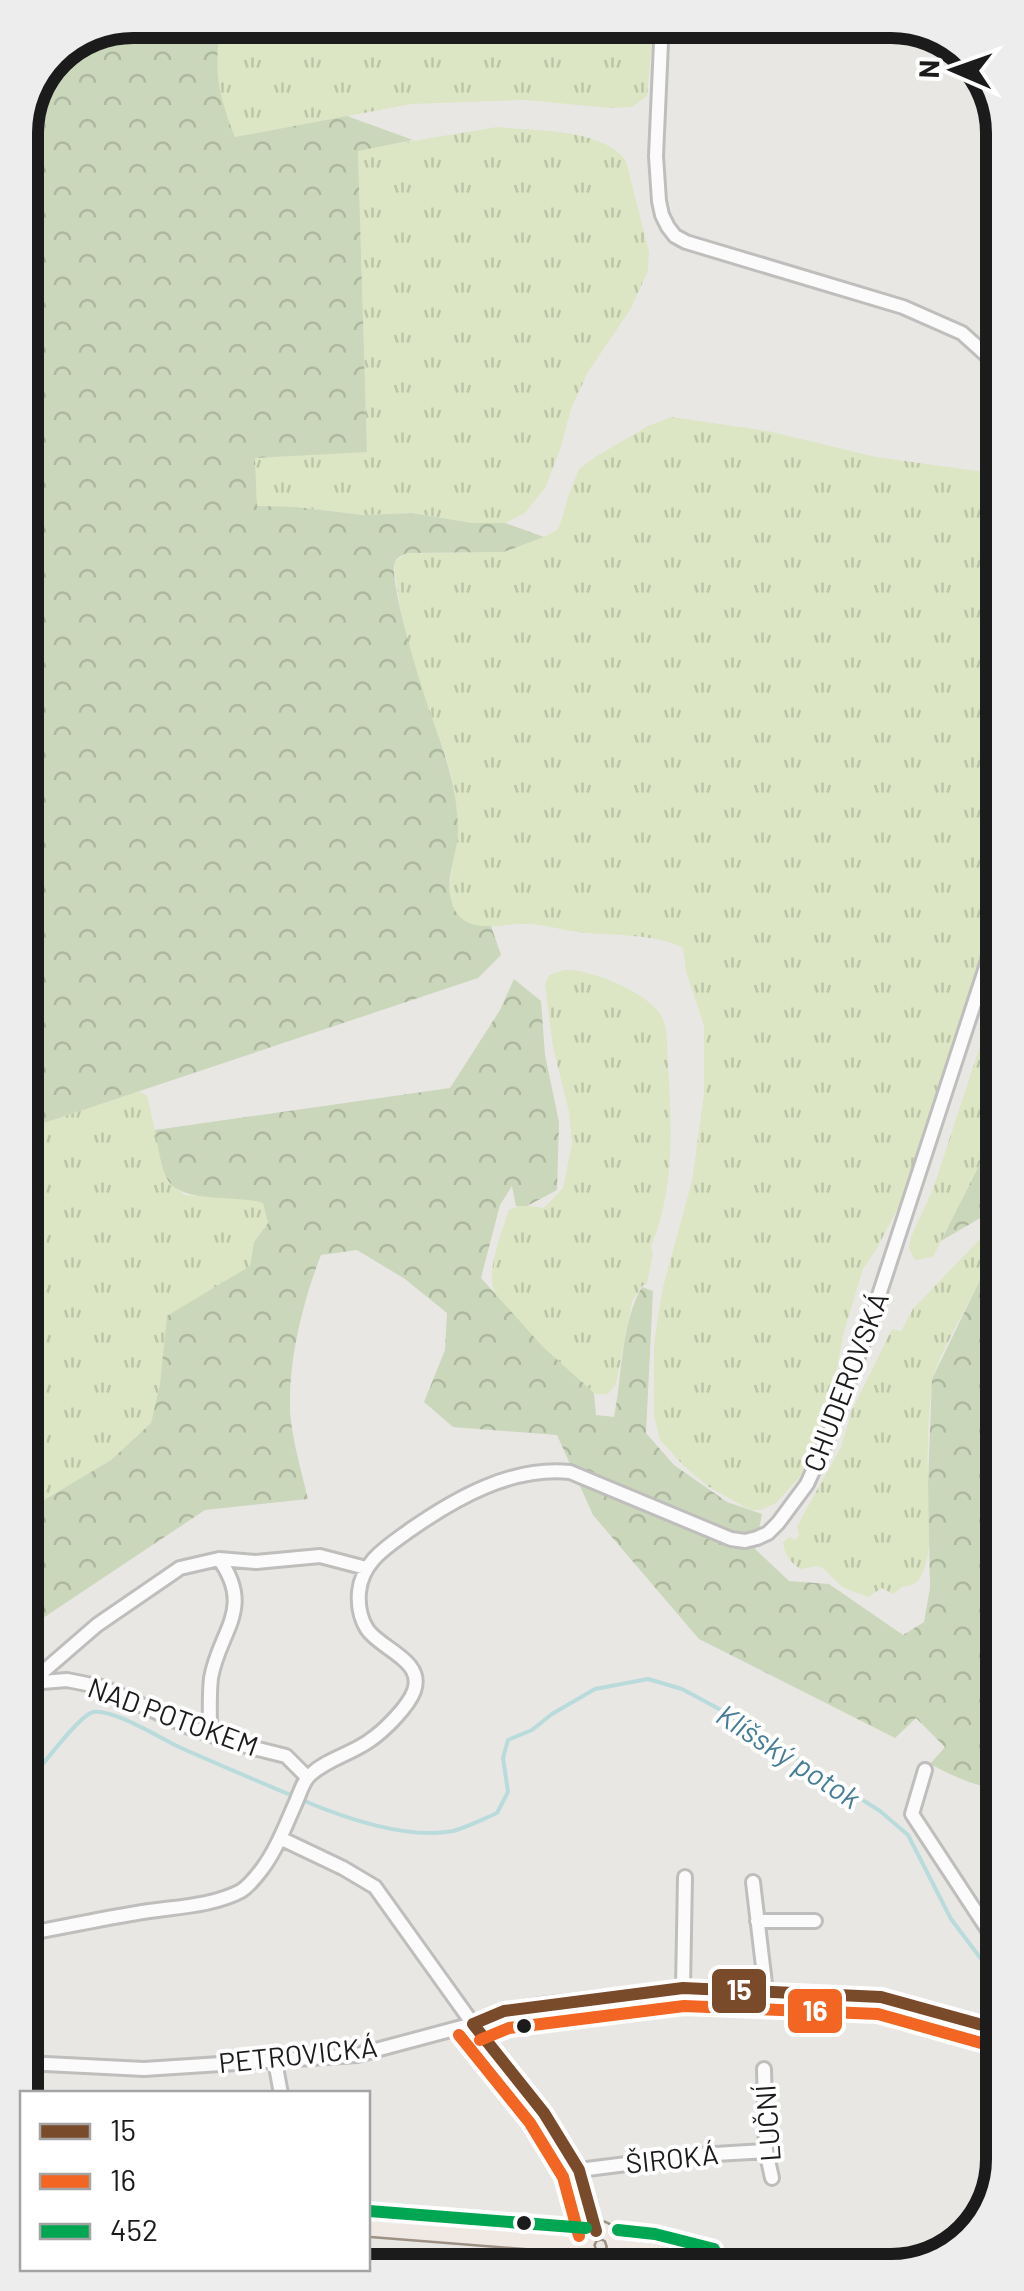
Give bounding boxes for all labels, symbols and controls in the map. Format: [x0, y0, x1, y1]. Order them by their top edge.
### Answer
north arrow [904, 20, 1004, 120]
text: N [911, 59, 945, 79]
street label: CHUDEROVSKÁ [795, 1287, 895, 1476]
street label: NAD POTOKEM [84, 1670, 263, 1763]
water label: Klíšský potok [710, 1696, 868, 1815]
line badge: 15 [710, 1967, 768, 2015]
text: 15 [726, 1972, 752, 2006]
line badge: 16 [786, 1987, 844, 2035]
text: 16 [803, 1993, 827, 2027]
unlabelled marker [514, 2016, 534, 2036]
street label: PETROVICKÁ [217, 2029, 379, 2079]
street label: LUČNÍ [747, 2084, 787, 2163]
legend [20, 2091, 370, 2271]
text: 15 [110, 2111, 136, 2147]
street label: ŠIROKÁ [624, 2136, 720, 2180]
text: 16 [110, 2161, 136, 2197]
text: 452 [110, 2211, 158, 2247]
unlabelled marker [514, 2213, 534, 2233]

